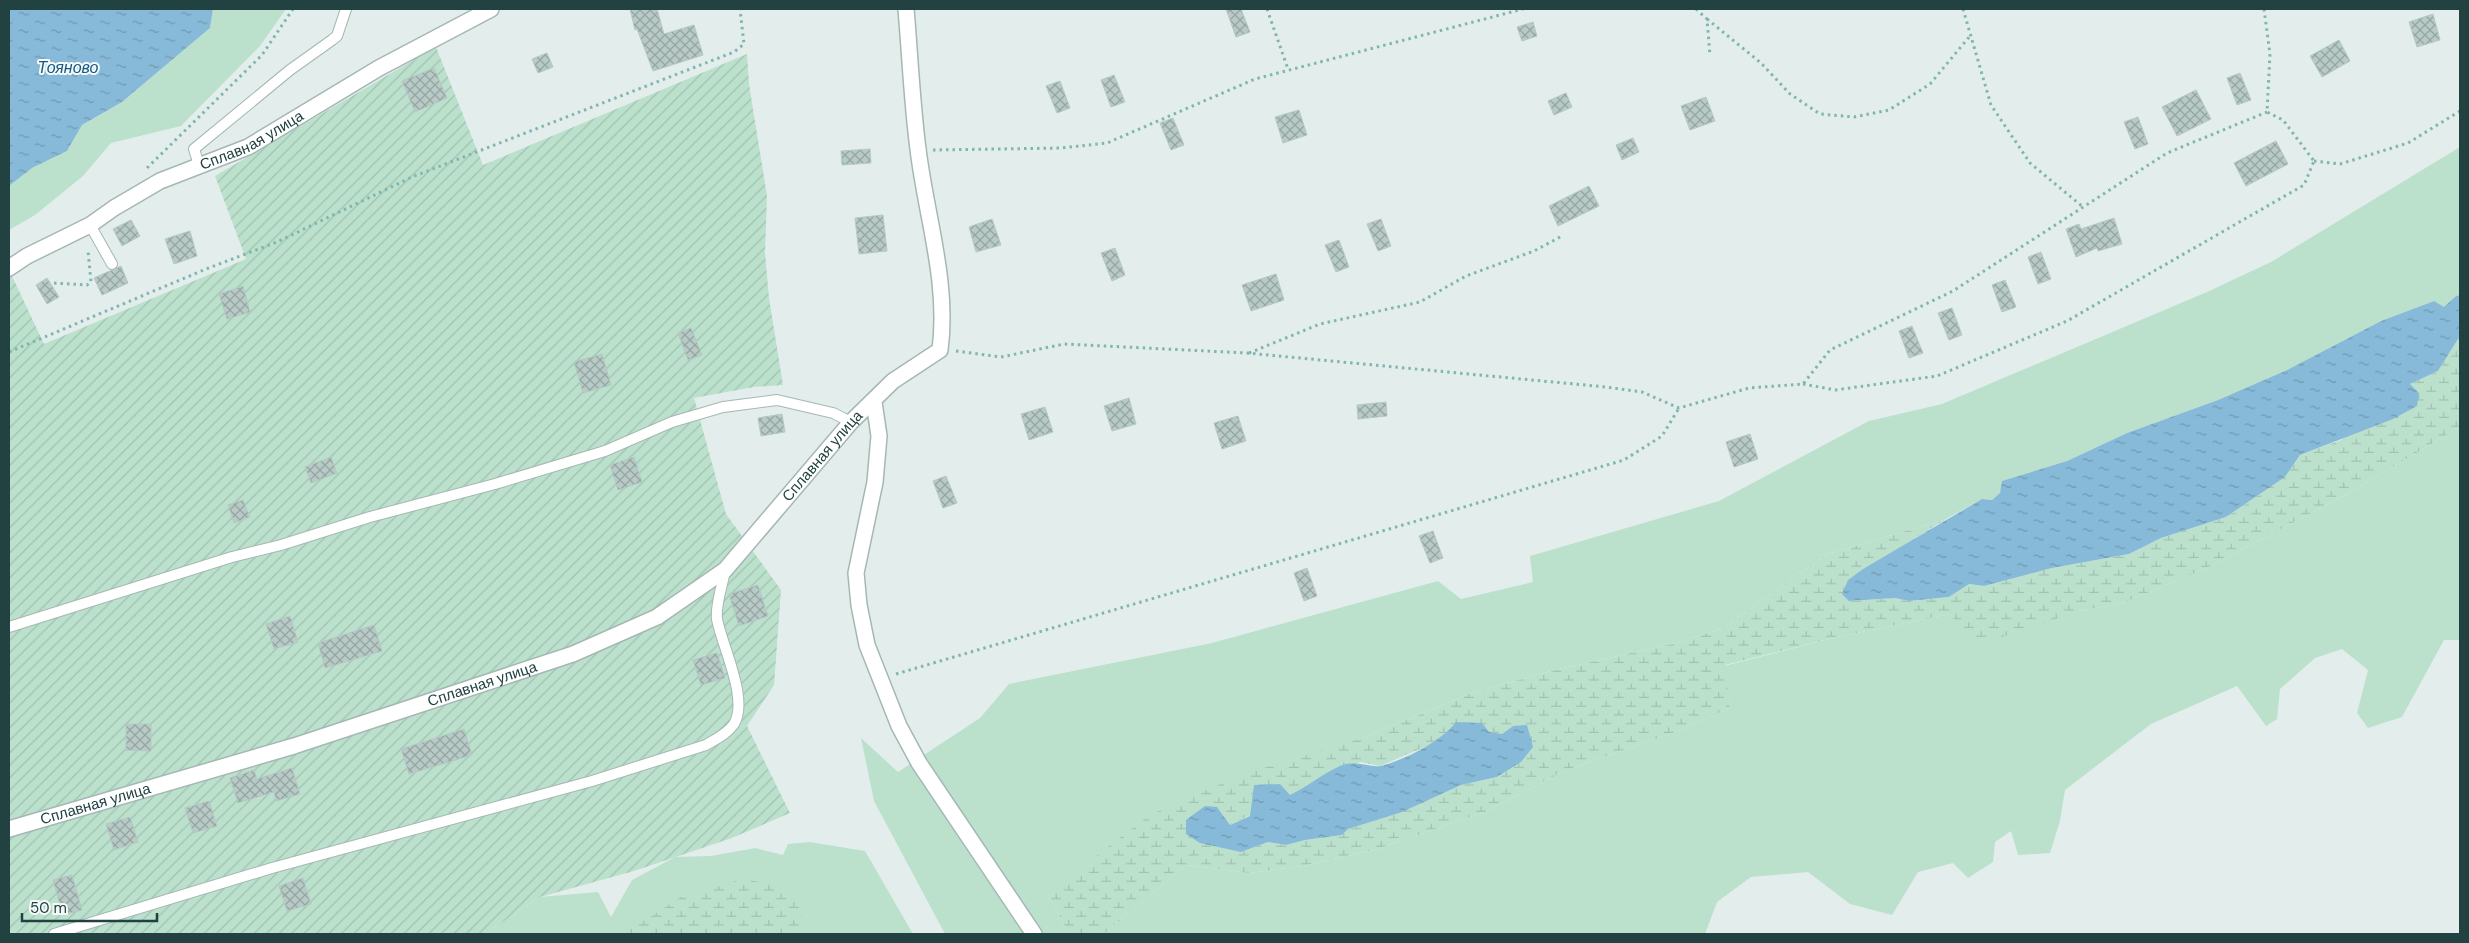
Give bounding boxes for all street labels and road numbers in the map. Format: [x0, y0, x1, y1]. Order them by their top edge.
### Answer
street label: Сплавная улица [197, 106, 308, 175]
street label: Сплавная улица [778, 406, 867, 506]
street label: Сплавная улица [425, 656, 540, 711]
street label: Сплавная улица [38, 778, 154, 829]

